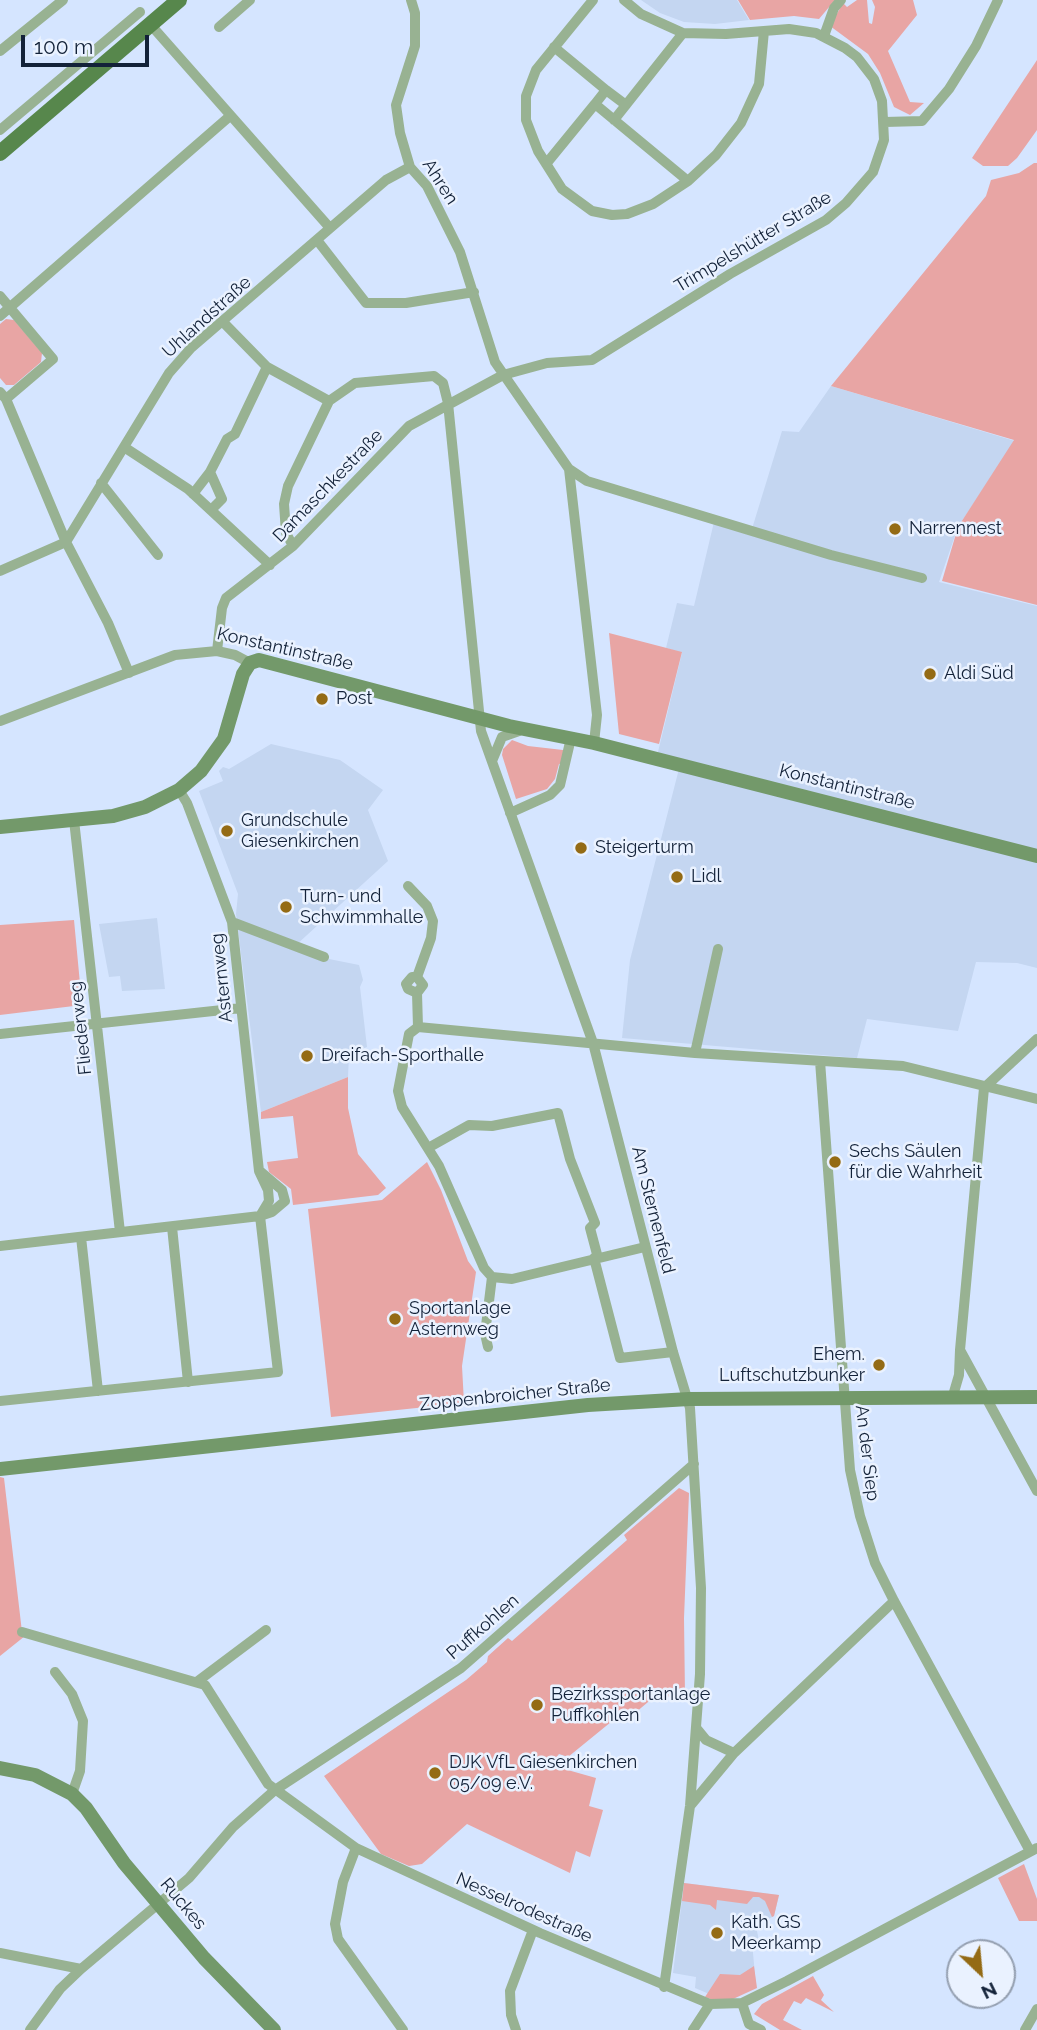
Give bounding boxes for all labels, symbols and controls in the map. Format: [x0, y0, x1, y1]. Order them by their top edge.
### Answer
scale bar [24, 21, 152, 65]
text: 100 m [34, 34, 93, 59]
street label: Ahren [417, 155, 463, 209]
street label: Trimpelshütter Straße [671, 187, 835, 297]
street label: Uhlandstraße [158, 272, 256, 362]
street label: Damaschkestraße [268, 425, 388, 547]
place label: Narrennest [909, 518, 1002, 540]
marker: Narrennest [887, 521, 903, 537]
street label: Konstantinstraße [215, 623, 355, 675]
place label: Aldi Süd [944, 663, 1014, 685]
marker: Aldi Süd [922, 666, 938, 682]
place label: Post [336, 688, 372, 710]
marker: Post [314, 691, 330, 707]
street label: Konstantinstraße [777, 760, 917, 814]
place label: Grundschule Giesenkirchen [241, 810, 359, 852]
marker: Grundschule Giesenkirchen [219, 823, 235, 839]
place label: Steigerturm [595, 837, 694, 859]
marker: Steigerturm [573, 840, 589, 856]
place label: Lidl [691, 866, 722, 888]
marker: Lidl [669, 869, 685, 885]
place label: Turn- und Schwimmhalle [300, 886, 423, 928]
marker: Turn- und Schwimmhalle [278, 899, 294, 915]
street label: Asternweg [207, 932, 237, 1024]
street label: Fliederweg [65, 980, 97, 1076]
place label: Dreifach-Sporthalle [321, 1045, 484, 1067]
marker: Dreifach-Sporthalle [299, 1048, 315, 1064]
place label: Sechs Säulen für die Wahrheit [849, 1141, 982, 1184]
street label: Am Sternenfeld [627, 1144, 679, 1276]
marker: Sechs Säulen für die Wahrheit [827, 1154, 843, 1170]
place label: Sportanlage Asternweg [409, 1298, 511, 1340]
marker: Sportanlage Asternweg [387, 1311, 403, 1327]
place label: Ehem. Luftschutzbunker [719, 1344, 865, 1386]
marker: Ehem. Luftschutzbunker [871, 1357, 887, 1373]
street label: Zoppenbroicher Straße [418, 1374, 612, 1416]
street label: An der Siep [850, 1404, 884, 1502]
street label: Puffkohlen [442, 1590, 524, 1664]
place label: Bezirkssportanlage Puffkohlen [551, 1684, 710, 1726]
marker: Bezirkssportanlage Puffkohlen [529, 1697, 545, 1713]
place label: DJK VfL Giesenkirchen 05/09 e.V. [449, 1752, 637, 1795]
marker: DJK VfL Giesenkirchen 05/09 e.V. [427, 1765, 443, 1781]
street label: Nesselrodestraße [452, 1868, 596, 1948]
street label: Ruckes [155, 1874, 211, 1934]
place label: Kath. GS Meerkamp [731, 1912, 821, 1954]
marker: Kath. GS Meerkamp [709, 1925, 725, 1941]
north arrow [946, 1939, 1016, 2009]
text: N [978, 1978, 1001, 2004]

